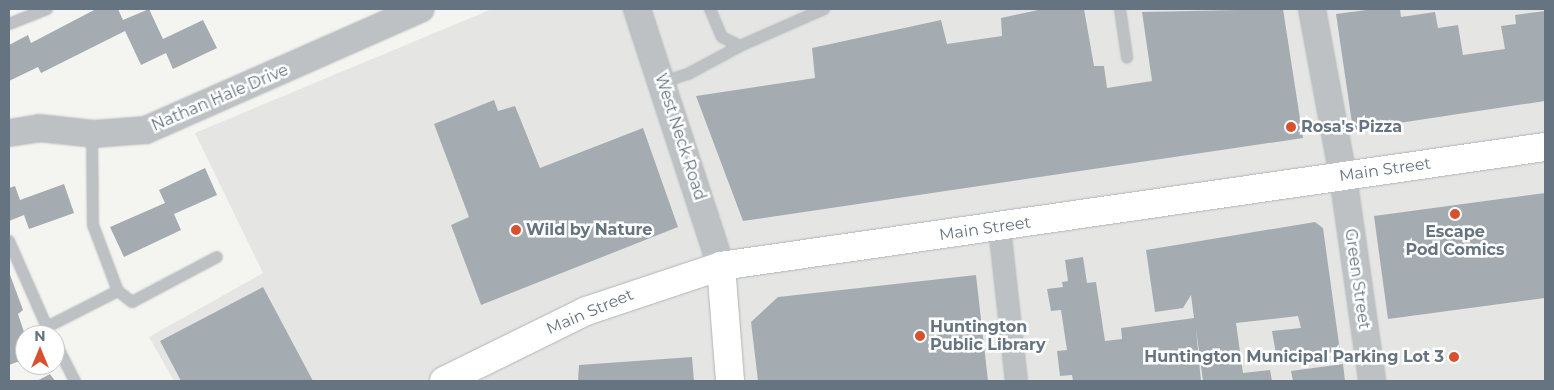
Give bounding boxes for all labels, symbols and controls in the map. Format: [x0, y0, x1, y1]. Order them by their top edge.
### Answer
street label: Nathan Hale Drive [149, 60, 291, 136]
street label: West Neck Road [650, 71, 710, 203]
place label: Rosa's Pizza [1301, 117, 1402, 137]
marker: Rosa's Pizza [1285, 121, 1297, 133]
street label: Main Street [1338, 154, 1432, 186]
marker: Escape Pod Comics [1449, 208, 1461, 220]
street label: Main Street [938, 213, 1032, 245]
place label: Wild by Nature [526, 220, 652, 240]
place label: Escape Pod Comics [1406, 222, 1504, 260]
marker: Wild by Nature [510, 224, 522, 236]
street label: Green Street [1340, 228, 1374, 330]
street label: Main Street [544, 285, 636, 339]
place label: Huntington Public Library [930, 317, 1045, 355]
north arrow [15, 325, 65, 375]
text: N [34, 327, 46, 345]
marker: Huntington Public Library [914, 330, 926, 342]
place label: Huntington Municipal Parking Lot 3 [1144, 347, 1444, 367]
marker: Huntington Municipal Parking Lot 3 [1448, 351, 1460, 363]

